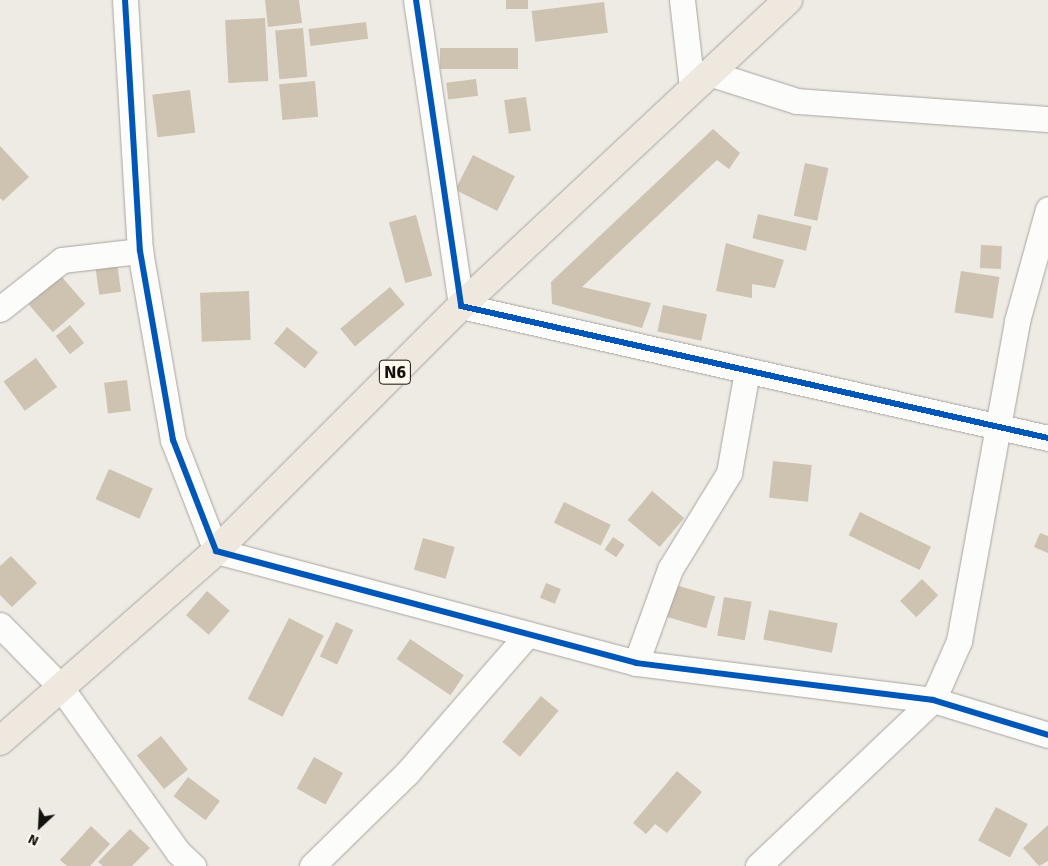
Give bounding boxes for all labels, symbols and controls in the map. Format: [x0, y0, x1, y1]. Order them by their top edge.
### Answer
road number: N6 [379, 357, 411, 388]
north arrow [15, 801, 65, 851]
text: N [25, 830, 41, 850]

